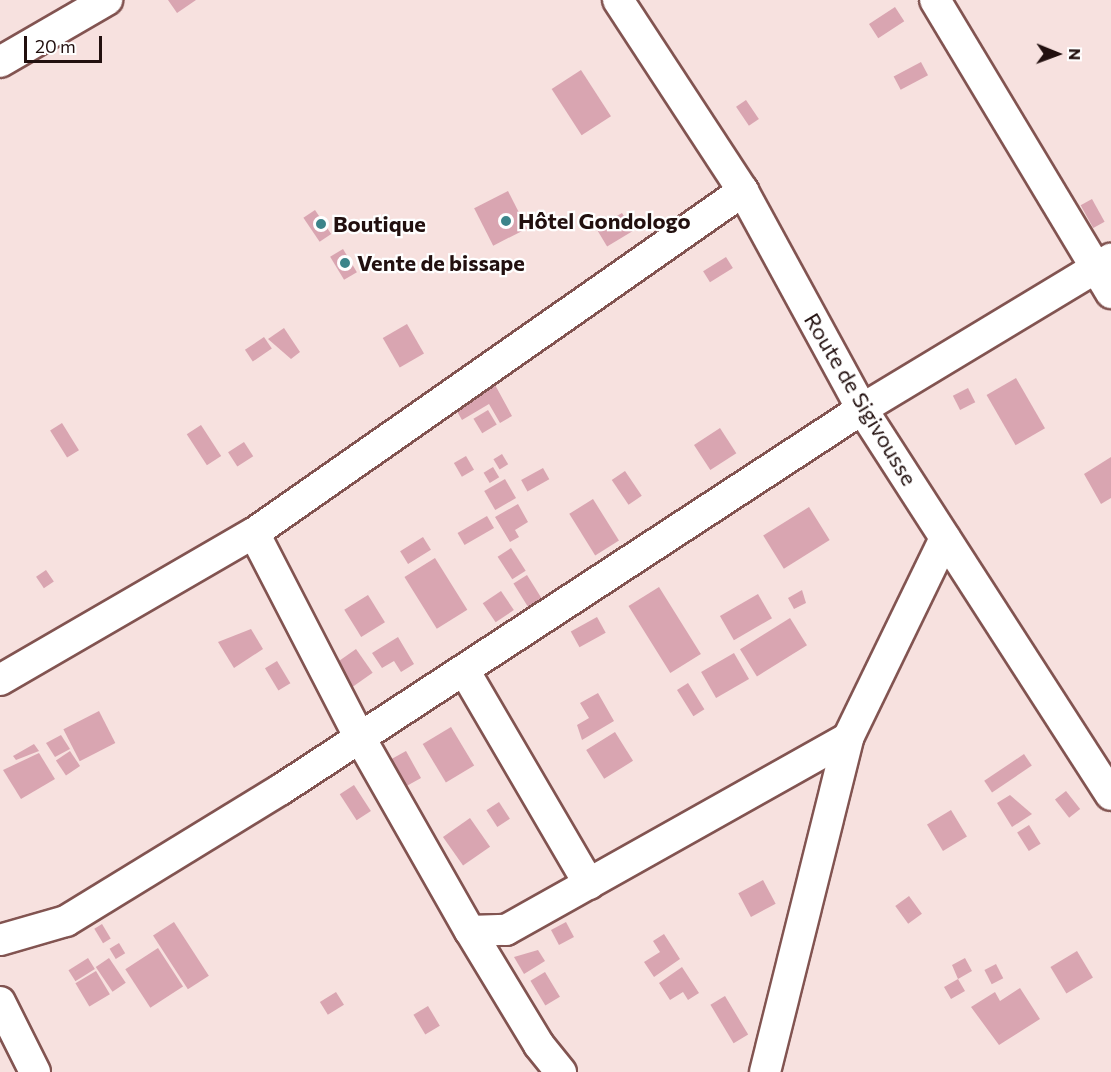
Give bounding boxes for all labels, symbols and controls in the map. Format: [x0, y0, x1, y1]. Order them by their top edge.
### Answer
scale bar [27, 24, 105, 62]
north arrow [1027, 24, 1087, 84]
text: 20 m [35, 35, 76, 57]
text: N [1066, 48, 1085, 60]
place label: Hôtel Gondologo [518, 208, 691, 234]
place label: Boutique [333, 211, 426, 237]
marker: Hôtel Gondologo [499, 214, 513, 228]
marker: Boutique [314, 217, 328, 231]
place label: Vente de bissape [357, 250, 525, 276]
marker: Vente de bissape [338, 256, 352, 270]
street label: Route de Sigivousse [799, 308, 923, 490]

